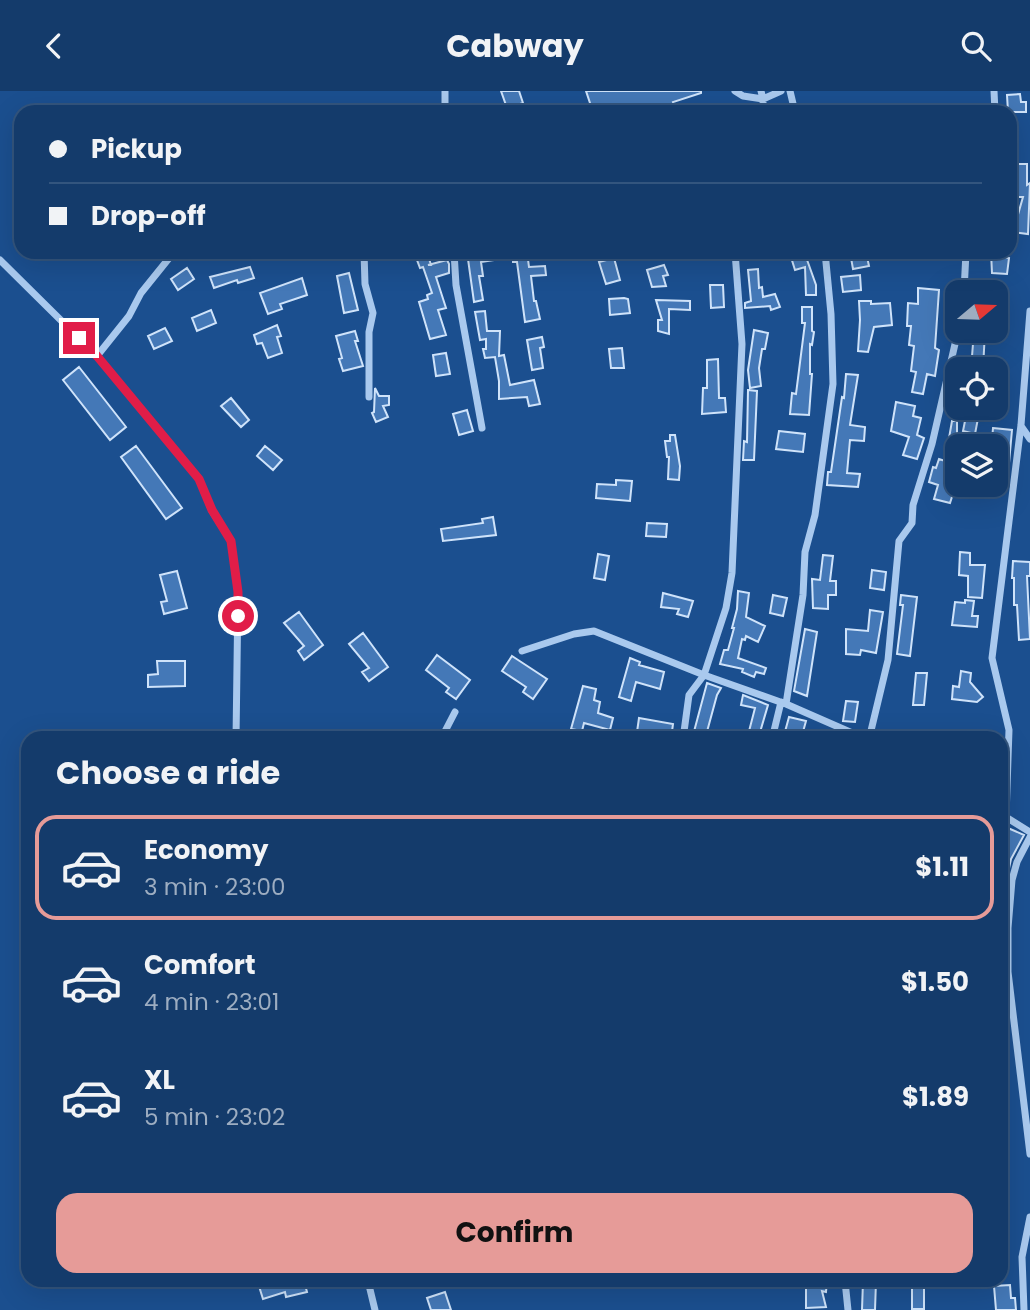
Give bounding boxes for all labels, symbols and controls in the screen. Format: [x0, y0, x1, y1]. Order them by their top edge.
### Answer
text: Cabway [446, 23, 584, 68]
icon: back [35, 27, 73, 65]
icon: search [957, 27, 995, 65]
text: Pickup [91, 131, 182, 167]
text: Drop-off [91, 198, 206, 234]
north arrow [945, 280, 1008, 343]
map controls [945, 280, 1008, 497]
route end [63, 322, 95, 354]
button: locate [945, 357, 1008, 420]
button: layers [945, 434, 1008, 497]
route start [222, 600, 254, 632]
text: Choose a ride [56, 750, 280, 795]
text: Economy [144, 832, 268, 868]
icon: car [60, 836, 123, 899]
text: $1.11 [915, 849, 969, 885]
text: 3 min · 23:00 [144, 871, 285, 903]
text: Comfort [144, 947, 256, 983]
icon: car [60, 951, 123, 1014]
text: $1.50 [901, 964, 969, 1000]
text: 4 min · 23:01 [144, 986, 279, 1018]
text: XL [144, 1062, 175, 1098]
icon: car [60, 1066, 123, 1129]
text: $1.89 [902, 1079, 969, 1115]
text: 5 min · 23:02 [144, 1101, 285, 1133]
button: Confirm [56, 1193, 973, 1273]

